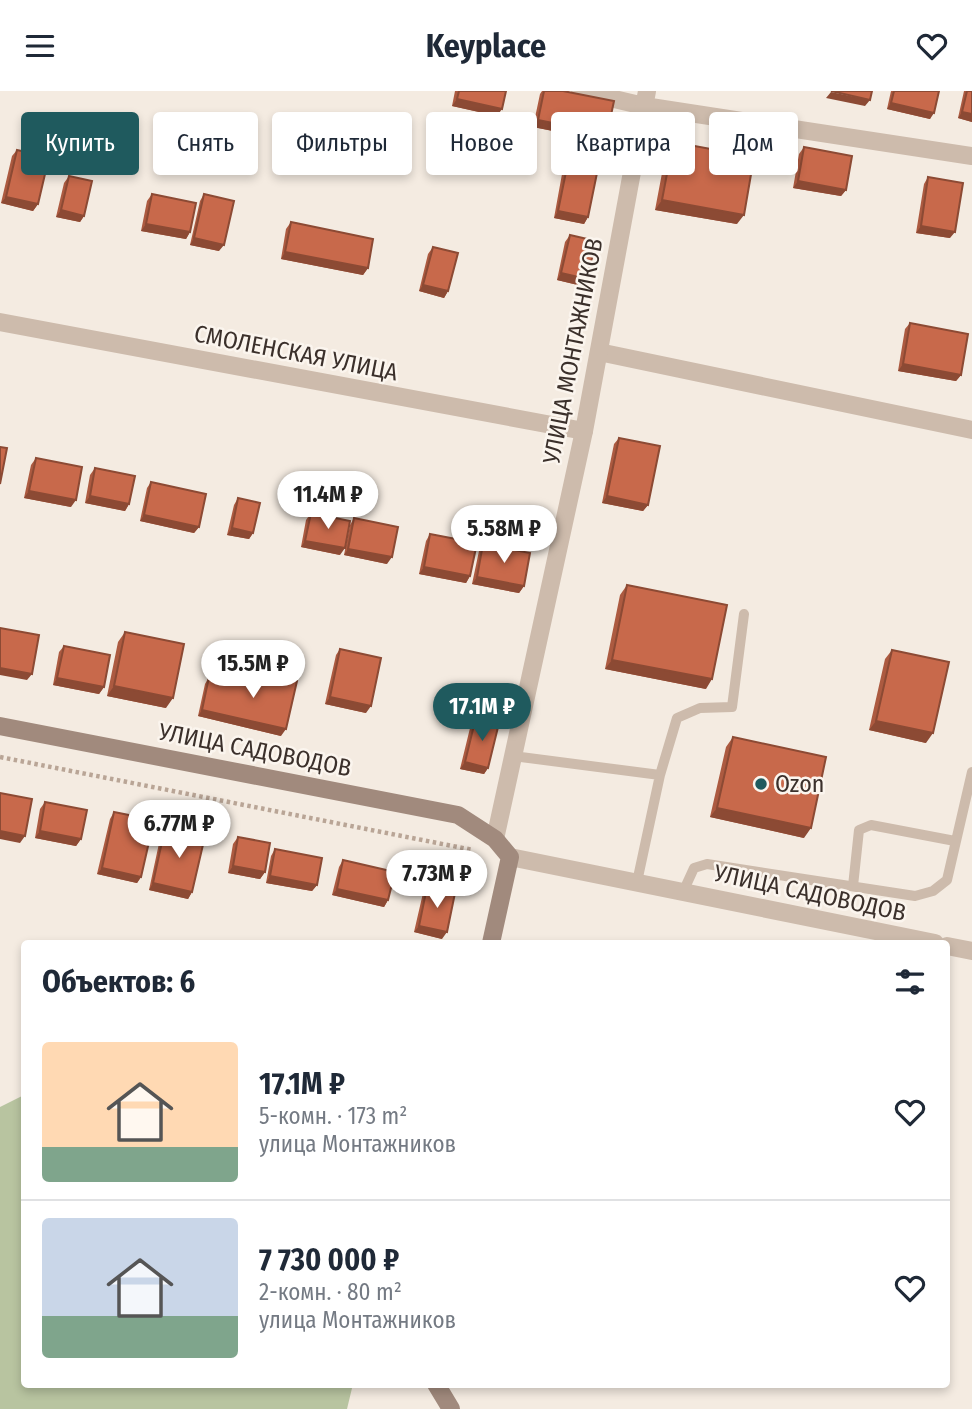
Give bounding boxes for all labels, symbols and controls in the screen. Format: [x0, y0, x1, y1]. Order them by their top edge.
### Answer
icon: menu [21, 27, 59, 65]
text: Keyplace [426, 27, 546, 65]
icon: heart [913, 27, 951, 65]
chip: Купить [21, 112, 139, 175]
chip: Снять [153, 112, 258, 175]
chip: Фильтры [272, 112, 412, 175]
chip: Новое [426, 112, 537, 175]
chip: Квартира [551, 112, 695, 175]
chip: Дом [709, 112, 798, 175]
street label: УЛИЦА МОНТАЖНИКОВ [537, 236, 609, 467]
street label: СМОЛЕНСКАЯ УЛИЦА [192, 320, 401, 387]
pin: 11.4M ₽ [263, 471, 393, 531]
text: 11.4M ₽ [293, 480, 363, 508]
pin: 5.58M ₽ [439, 505, 569, 565]
text: 5.58M ₽ [467, 514, 541, 542]
pin: 15.5M ₽ [188, 641, 318, 700]
text: 15.5M ₽ [217, 649, 289, 677]
pin: 17.1M ₽ [417, 683, 547, 743]
text: 17.1M ₽ [449, 692, 515, 720]
street label: УЛИЦА САДОВОДОВ [155, 717, 354, 782]
place label: Ozon [775, 770, 824, 798]
marker: Ozon [753, 776, 769, 792]
pin: 6.77M ₽ [114, 801, 244, 860]
text: 6.77M ₽ [144, 809, 214, 837]
pin: 7.73M ₽ [372, 851, 502, 910]
text: 7.73M ₽ [402, 859, 472, 887]
street label: УЛИЦА САДОВОДОВ [711, 859, 908, 927]
icon: filters [891, 963, 929, 1001]
text: Объектов: 6 [42, 964, 195, 1000]
text: 17.1M ₽ [259, 1066, 345, 1102]
icon: home [98, 1070, 182, 1154]
icon: heart [891, 1093, 929, 1131]
text: 5-комн. · 173 m² [259, 1102, 407, 1130]
text: улица Монтажников [259, 1130, 456, 1158]
text: 7 730 000 ₽ [259, 1242, 399, 1278]
icon: home [98, 1246, 182, 1330]
icon: heart [891, 1269, 929, 1307]
text: 2-комн. · 80 m² [259, 1278, 402, 1306]
text: улица Монтажников [259, 1306, 456, 1334]

